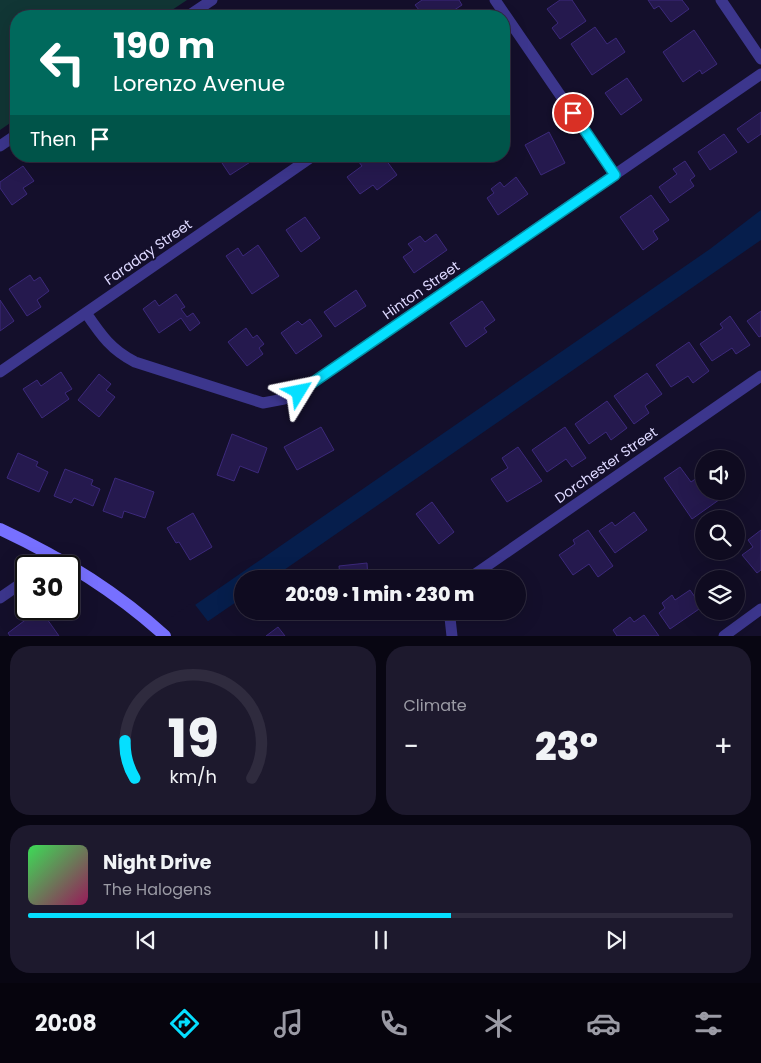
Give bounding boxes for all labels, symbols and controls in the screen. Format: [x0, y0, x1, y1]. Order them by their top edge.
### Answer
text: 190 m [113, 21, 215, 70]
icon: left [30, 30, 95, 95]
text: Lorenzo Avenue [113, 68, 285, 99]
pin [552, 92, 594, 134]
icon: arrive [559, 99, 587, 127]
icon: arrive [86, 125, 114, 153]
text: Then [30, 126, 76, 153]
street label: Faraday Street [100, 214, 196, 290]
street label: Hinton Street [378, 256, 464, 324]
position arrow [272, 365, 324, 417]
street label: Dorchester Street [551, 422, 661, 508]
map controls [695, 450, 745, 620]
button: sound [695, 450, 745, 500]
button: search [695, 510, 745, 560]
speed limit sign: 30 [15, 555, 80, 620]
button: layers [695, 570, 745, 620]
text: 20:09 · 1 min · 230 m [286, 581, 474, 608]
text: Climate [404, 694, 467, 717]
text: 19 [167, 702, 219, 775]
text: 23° [535, 720, 598, 773]
text: − [404, 727, 419, 766]
text: + [714, 727, 733, 766]
text: km/h [169, 764, 217, 789]
text: Night Drive [103, 849, 212, 876]
text: The Halogens [103, 878, 211, 901]
icon: previous [132, 926, 160, 954]
icon: pause [367, 926, 395, 954]
icon: next [602, 926, 630, 954]
icon: directions [167, 1006, 202, 1041]
icon: music [271, 1006, 306, 1041]
icon: phone [376, 1006, 411, 1041]
icon: climate [481, 1006, 516, 1041]
icon: car [586, 1006, 621, 1041]
icon: filters [691, 1006, 726, 1041]
text: 20:08 [35, 1008, 97, 1039]

